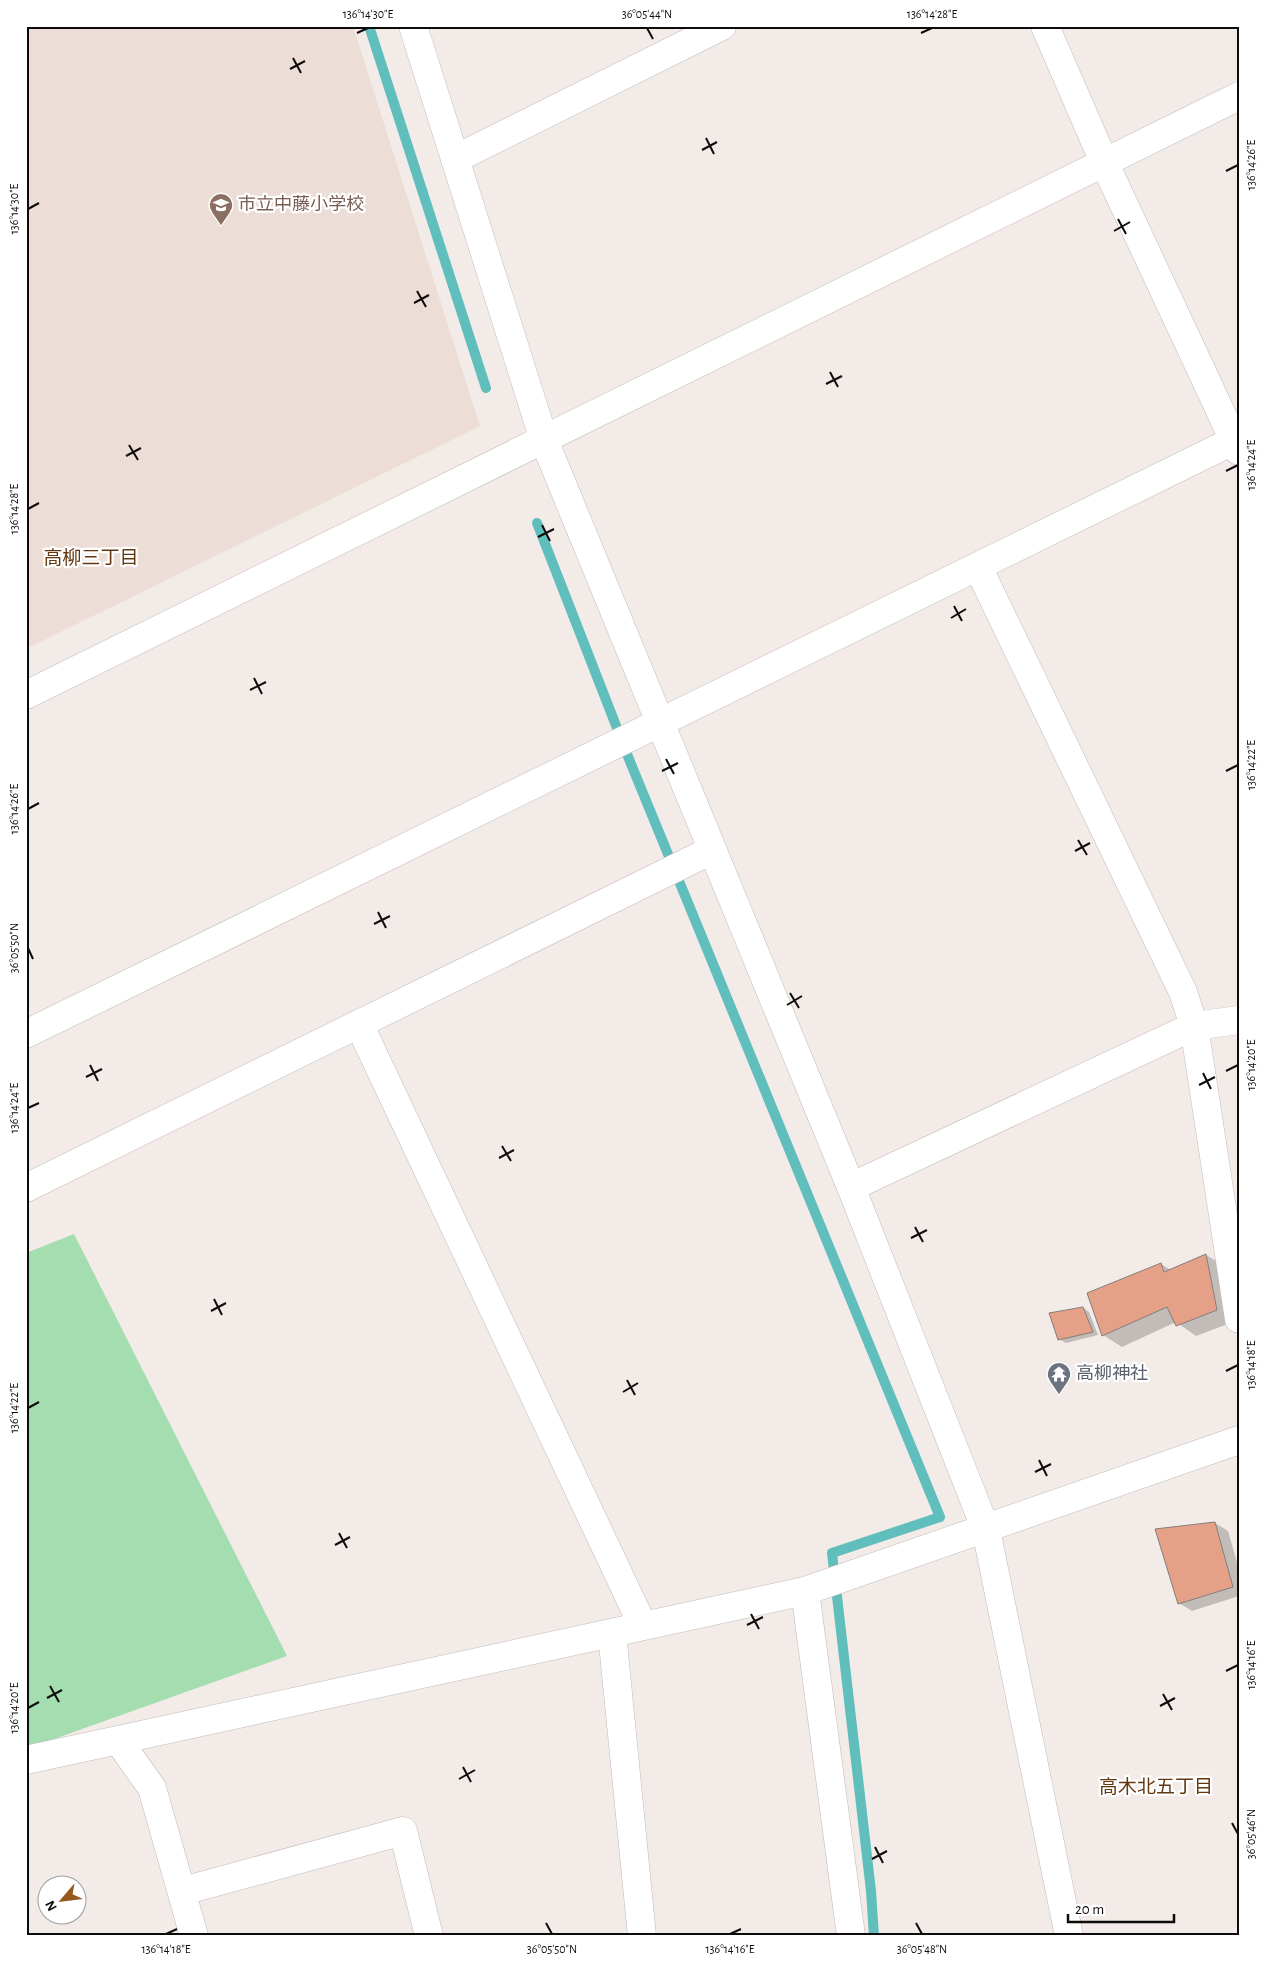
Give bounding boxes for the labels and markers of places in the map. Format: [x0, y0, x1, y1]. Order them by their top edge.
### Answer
school or university icon: 市立中藤小学校 [208, 192, 234, 226]
place label: 市立中藤小学校 [238, 194, 364, 214]
temple icon: 高柳神社 [1046, 1361, 1072, 1395]
place label: 高柳神社 [1076, 1364, 1148, 1383]

